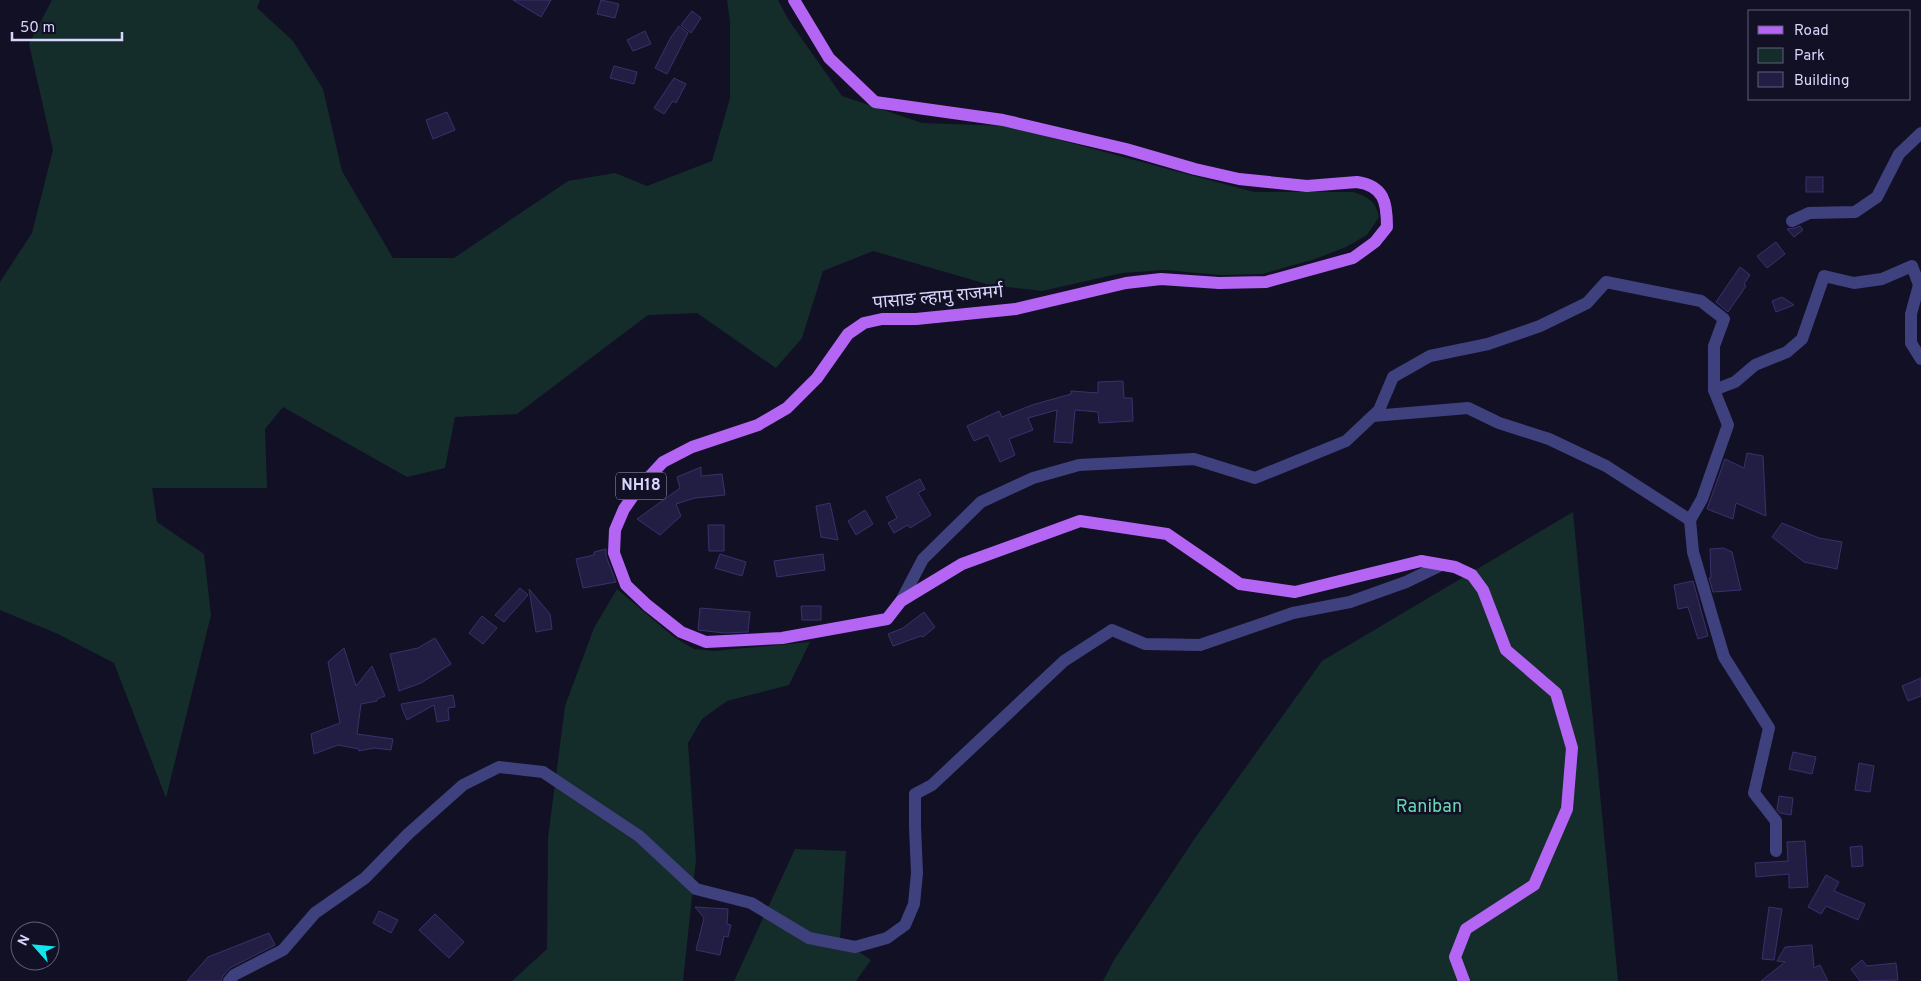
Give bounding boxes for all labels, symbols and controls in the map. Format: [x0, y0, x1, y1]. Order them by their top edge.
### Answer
scale bar [12, 10, 122, 42]
legend [1748, 10, 1911, 100]
text: 50 m [20, 19, 55, 38]
text: Road [1794, 22, 1829, 41]
text: Park [1794, 47, 1825, 66]
text: Building [1794, 72, 1849, 91]
street label: पासाङ ल्हामु राजमर्ग [872, 280, 1005, 315]
road number: NH18 [616, 472, 666, 500]
park label: Raniban [1396, 796, 1462, 819]
north arrow [10, 921, 60, 971]
text: N [15, 932, 35, 949]

